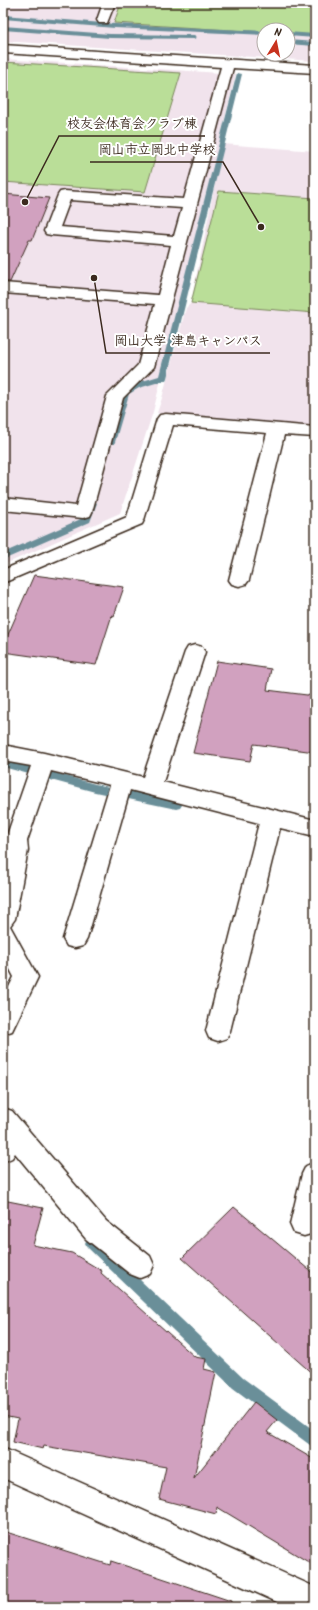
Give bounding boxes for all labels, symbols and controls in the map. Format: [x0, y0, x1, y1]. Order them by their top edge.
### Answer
north arrow [256, 22, 296, 62]
text: N [273, 24, 283, 43]
callout: 校友会体育会クラブ棟 [59, 111, 205, 136]
text: 校友会体育会クラブ棟 [67, 114, 197, 135]
callout: 岡山市立岡北中学校 [90, 137, 223, 162]
text: 岡山市立岡北中学校 [98, 140, 216, 161]
callout: 岡山大学 津島キャンパス [106, 328, 270, 353]
text: 岡山大学 津島キャンパス [114, 331, 262, 352]

